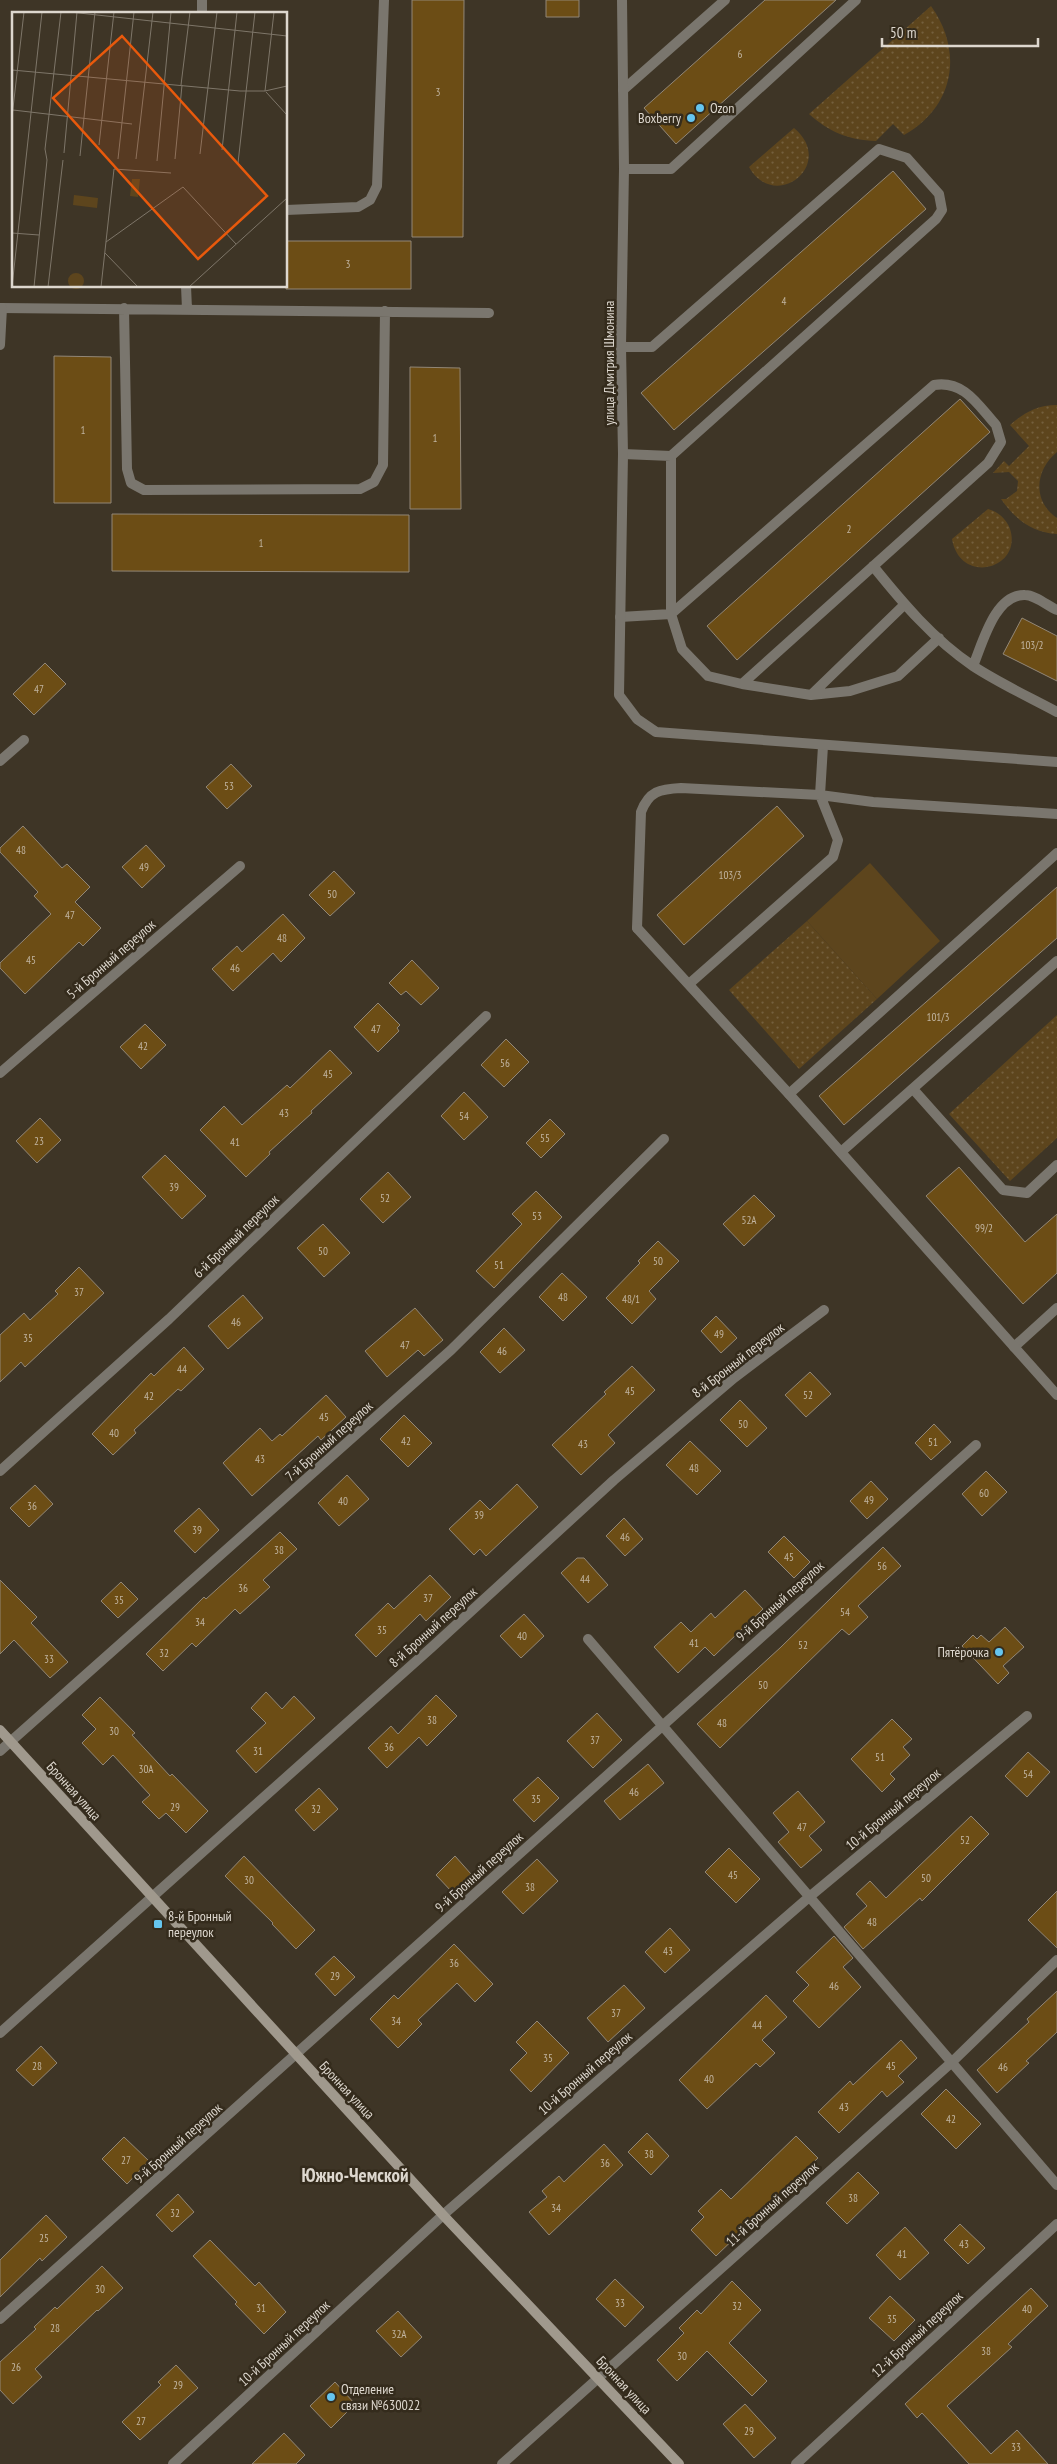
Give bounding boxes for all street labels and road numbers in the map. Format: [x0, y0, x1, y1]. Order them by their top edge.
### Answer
street label: улица Дмитрия Шмонина [600, 301, 618, 425]
street label: 5-й Бронный переулок [63, 915, 160, 1003]
street label: 6-й Бронный переулок [189, 1190, 283, 1282]
street label: 8-й Бронный переулок [688, 1318, 788, 1402]
street label: 7-й Бронный переулок [281, 1397, 377, 1485]
street label: 9-й Бронный переулок [732, 1556, 828, 1645]
street label: 8-й Бронный переулок [385, 1582, 481, 1671]
street label: Бронная улица [43, 1758, 105, 1824]
street label: 10-й Бронный переулок [842, 1764, 945, 1854]
street label: 9-й Бронный переулок [431, 1827, 527, 1916]
street label: 10-й Бронный переулок [534, 2027, 636, 2119]
street label: Бронная улица [315, 2057, 379, 2123]
street label: 9-й Бронный переулок [130, 2098, 226, 2187]
street label: 11-й Бронный переулок [722, 2157, 823, 2250]
street label: 12-й Бронный переулок [867, 2287, 967, 2381]
street label: 10-й Бронный переулок [234, 2296, 334, 2390]
street label: Бронная улица [592, 2352, 656, 2418]

